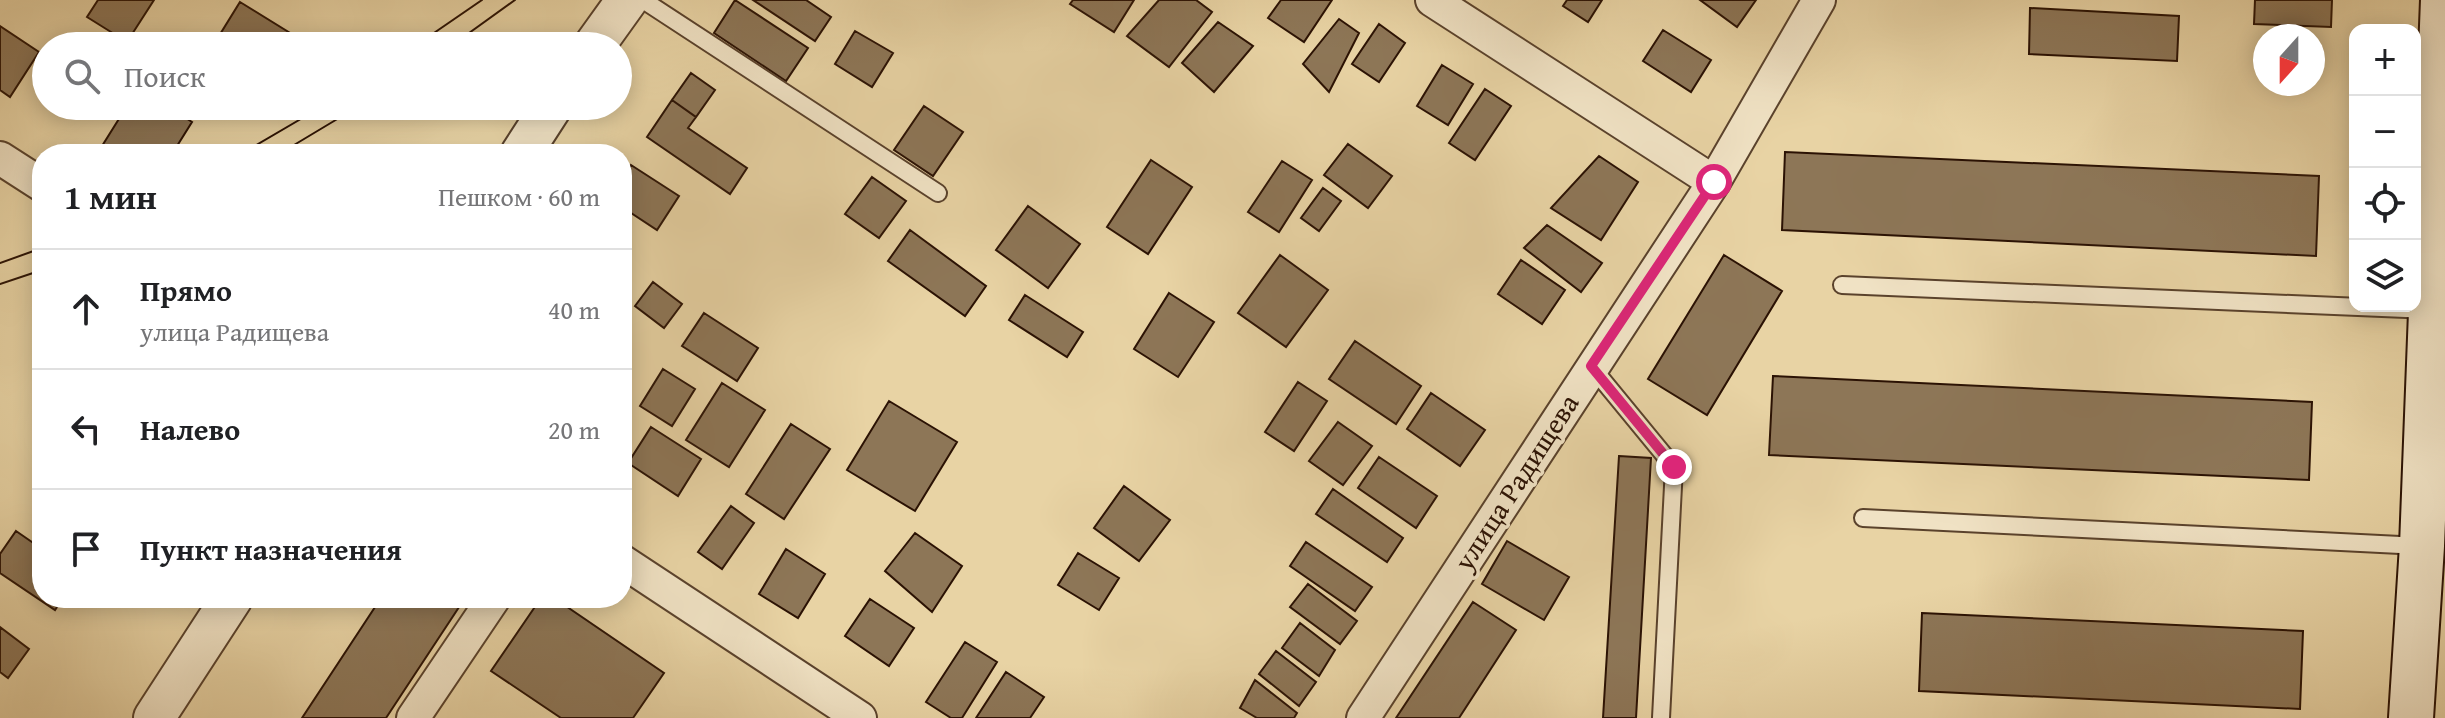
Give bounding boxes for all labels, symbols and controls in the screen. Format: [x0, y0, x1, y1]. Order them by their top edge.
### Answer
north arrow [2253, 24, 2325, 96]
map controls [2349, 24, 2421, 312]
button: + [2349, 24, 2421, 96]
search box [32, 32, 632, 120]
icon: search [60, 54, 104, 98]
text: Поиск [124, 54, 206, 98]
button: − [2349, 96, 2421, 168]
route start [1696, 164, 1732, 200]
button: locate [2349, 168, 2421, 240]
text: 1 мин [64, 172, 157, 221]
text: Пешком · 60 m [438, 177, 600, 216]
button: layers [2349, 240, 2421, 312]
text: Прямо [140, 268, 232, 312]
icon: ahead [64, 287, 108, 331]
text: 40 m [548, 290, 600, 329]
text: улица Радищева [140, 312, 329, 351]
street label: улица Радищева [1442, 385, 1589, 579]
icon: left [64, 407, 108, 451]
text: Налево [140, 407, 240, 451]
text: 20 m [548, 410, 600, 449]
route end [1656, 449, 1692, 485]
icon: arrive [64, 527, 108, 571]
text: Пункт назначения [140, 527, 402, 571]

